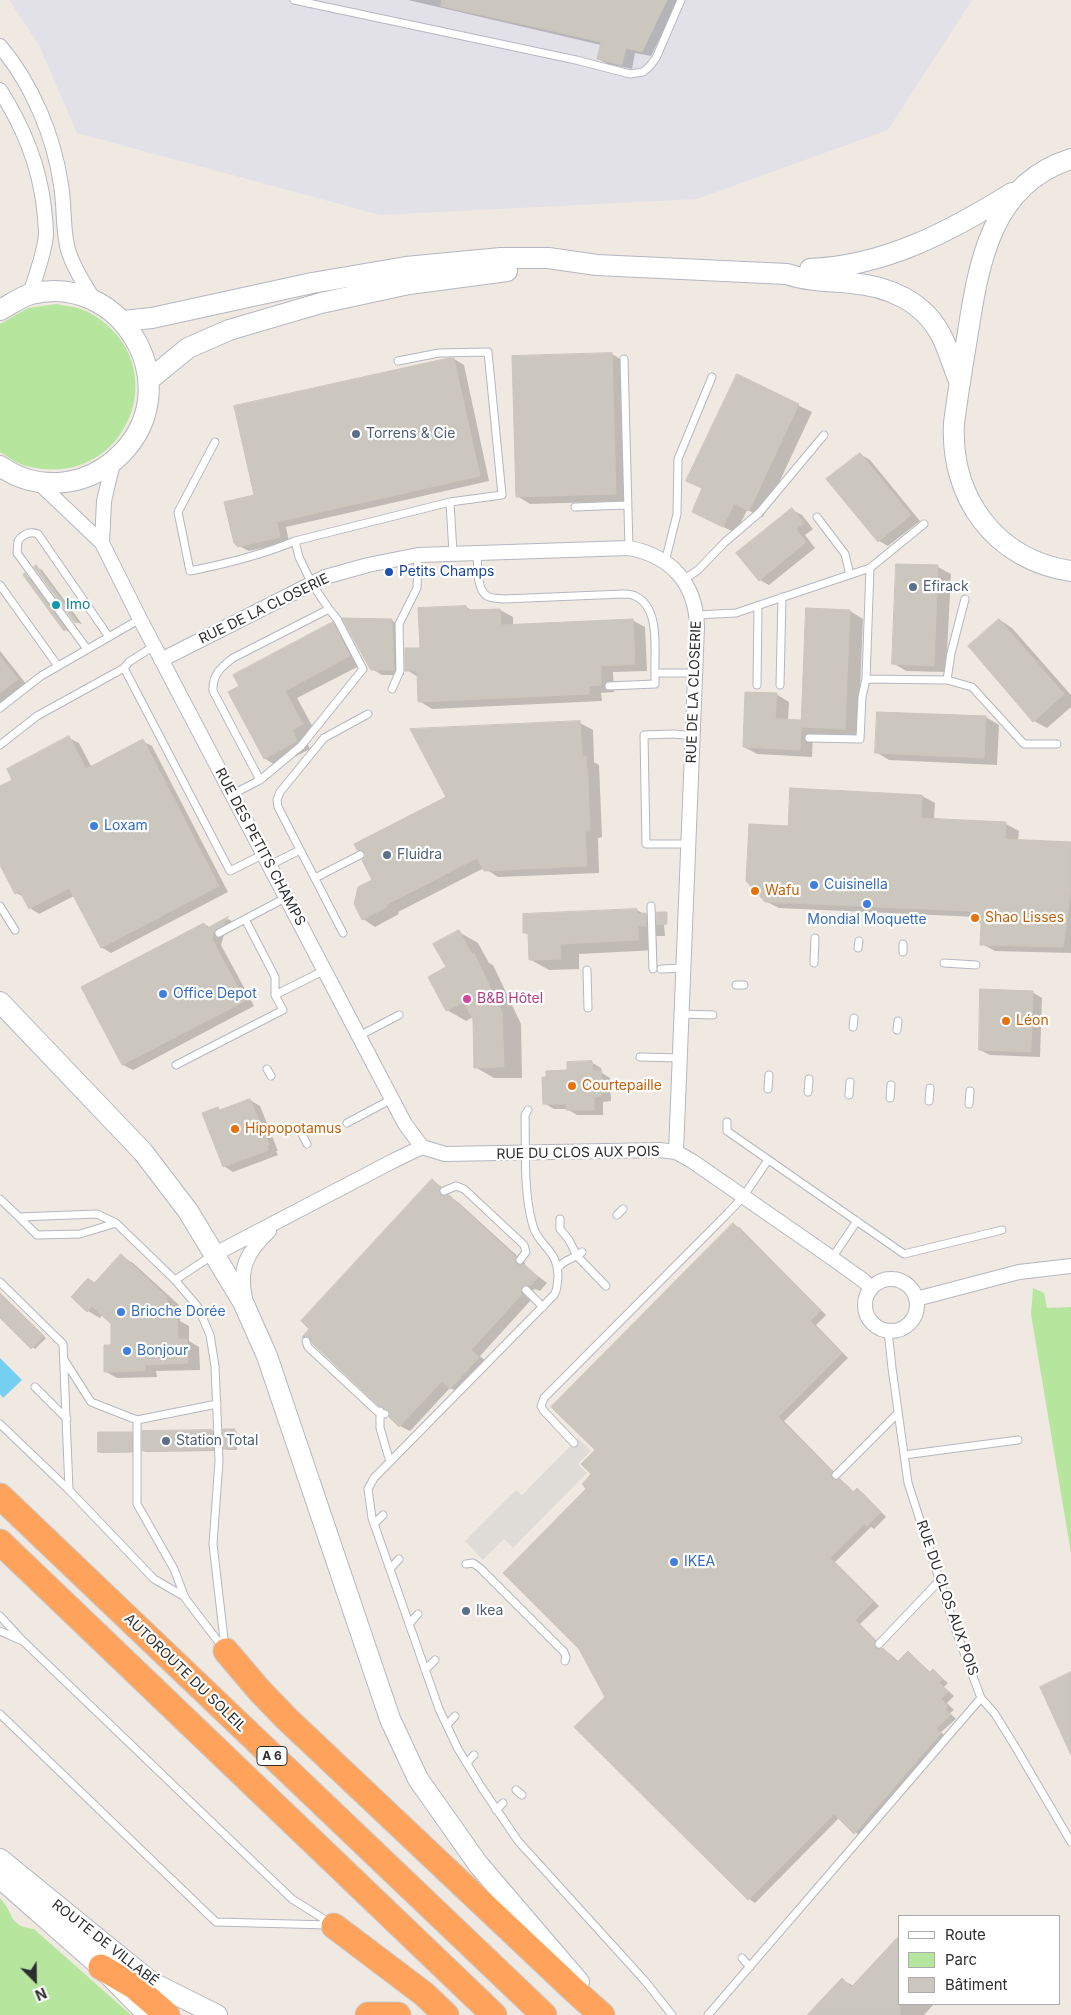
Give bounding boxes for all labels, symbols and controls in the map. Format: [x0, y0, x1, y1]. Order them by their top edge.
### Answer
place label: Torrens & Cie [366, 426, 455, 442]
marker: Torrens & Cie [350, 428, 362, 440]
place label: Petits Champs [399, 564, 494, 580]
marker: Petits Champs [383, 566, 395, 578]
street label: RUE DE LA CLOSERIE [196, 570, 332, 648]
place label: Efirack [923, 579, 969, 595]
marker: Efirack [907, 581, 919, 593]
place label: Imo [66, 597, 90, 613]
marker: Imo [50, 599, 62, 611]
street label: RUE DE LA CLOSERIE [683, 620, 705, 764]
street label: RUE DES PETITS CHAMPS [211, 765, 309, 929]
place label: Loxam [104, 818, 148, 834]
marker: Loxam [88, 820, 100, 832]
place label: Fluidra [397, 847, 442, 863]
marker: Fluidra [381, 849, 393, 861]
place label: Cuisinella [824, 877, 888, 893]
marker: Cuisinella [808, 879, 820, 891]
place label: Wafu [765, 883, 799, 899]
marker: Wafu [749, 885, 761, 897]
marker: Mondial Moquette [861, 898, 873, 910]
place label: Shao Lisses [985, 910, 1064, 926]
place label: Mondial Moquette [807, 912, 927, 928]
marker: Shao Lisses [969, 912, 981, 924]
place label: Office Depot [173, 986, 257, 1002]
marker: Office Depot [157, 988, 169, 1000]
place label: B&B Hôtel [477, 991, 543, 1007]
marker: B&B Hôtel [461, 993, 473, 1005]
place label: Léon [1016, 1013, 1049, 1029]
marker: Léon [1000, 1015, 1012, 1027]
place label: Courtepaille [582, 1078, 662, 1094]
marker: Courtepaille [566, 1080, 578, 1092]
place label: Hippopotamus [245, 1121, 342, 1137]
marker: Hippopotamus [229, 1123, 241, 1135]
street label: RUE DU CLOS AUX POIS [496, 1143, 660, 1163]
place label: Brioche Dorée [131, 1304, 226, 1320]
marker: Brioche Dorée [115, 1306, 127, 1318]
place label: Bonjour [137, 1343, 188, 1359]
marker: Bonjour [121, 1345, 133, 1357]
place label: Station Total [176, 1433, 258, 1449]
marker: Station Total [160, 1435, 172, 1447]
street label: RUE DU CLOS AUX POIS [912, 1518, 982, 1678]
place label: IKEA [684, 1554, 715, 1570]
marker: IKEA [668, 1556, 680, 1568]
place label: Ikea [476, 1603, 503, 1619]
marker: Ikea [460, 1605, 472, 1617]
street label: AUTOROUTE DU SOLEIL [121, 1610, 249, 1736]
road number: A 6 [257, 1746, 287, 1765]
street label: ROUTE DE VILLABÉ [48, 1896, 162, 1990]
legend [898, 1915, 1061, 2005]
text: Route [945, 1925, 986, 1944]
text: Parc [945, 1950, 977, 1969]
north arrow [10, 1955, 60, 2005]
text: Bâtiment [945, 1975, 1007, 1994]
text: N [33, 1984, 49, 2004]

